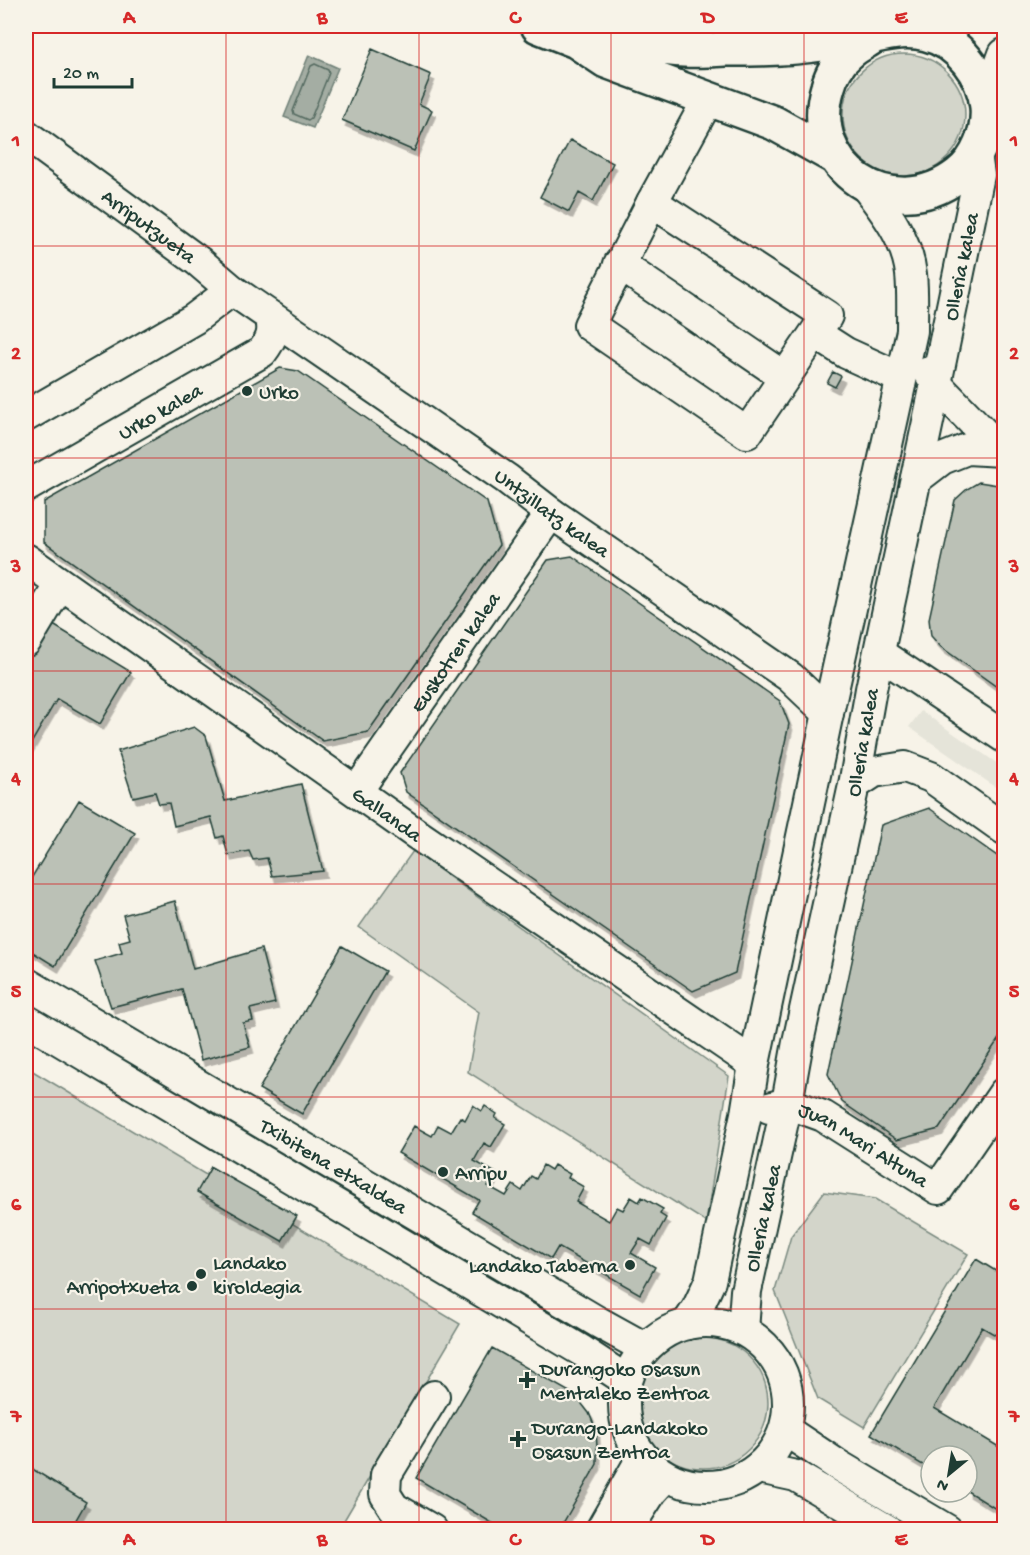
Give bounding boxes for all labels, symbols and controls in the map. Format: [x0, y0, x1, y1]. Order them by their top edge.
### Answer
text: A [122, 8, 137, 31]
text: B [316, 8, 328, 31]
text: C [509, 8, 523, 31]
text: D [699, 8, 715, 31]
text: E [895, 8, 909, 31]
scale bar [54, 51, 132, 89]
text: 20 m [63, 64, 99, 85]
text: 1 [11, 131, 20, 154]
text: 1 [1009, 131, 1018, 154]
street label: Arriputzueta [95, 185, 201, 272]
street label: Olleria kalea [940, 210, 987, 323]
text: 2 [11, 344, 21, 367]
text: 2 [1009, 344, 1019, 367]
street label: Urko kalea [115, 379, 209, 448]
place label: Urko [259, 382, 299, 407]
marker: Urko [240, 384, 254, 398]
street label: Untzillatz kalea [488, 465, 614, 566]
text: 3 [10, 557, 21, 580]
text: 3 [1008, 557, 1019, 580]
street label: Euskotren kalea [407, 588, 509, 719]
street label: Olleria kalea [843, 685, 887, 799]
text: 4 [10, 769, 21, 792]
text: 4 [1008, 769, 1019, 792]
street label: Gallanda [346, 783, 426, 850]
text: 5 [11, 982, 22, 1005]
text: 5 [1009, 982, 1020, 1005]
street label: Juan Mari Altuna [794, 1099, 933, 1196]
street label: Txibitena etxaldea [253, 1115, 412, 1223]
street label: Olleria kalea [741, 1161, 790, 1275]
place label: Arripu [455, 1163, 507, 1188]
marker: Arripu [436, 1165, 450, 1179]
text: 6 [11, 1195, 22, 1218]
text: 6 [1009, 1195, 1020, 1218]
place label: Landako kiroldegia [213, 1253, 303, 1302]
place label: Landako Taberna [469, 1256, 619, 1281]
marker: Landako Taberna [623, 1258, 637, 1272]
marker: Landako kiroldegia [194, 1267, 208, 1281]
place label: Arripotxueta [66, 1277, 181, 1302]
marker: Arripotxueta [185, 1279, 199, 1293]
place label: Durangoko Osasun Mentaleko Zentroa [538, 1359, 711, 1408]
marker: Durangoko Osasun Mentaleko Zentroa [518, 1371, 536, 1389]
text: 7 [10, 1407, 23, 1430]
text: 7 [1008, 1407, 1021, 1430]
place label: Durango-Landakoko Osasun Zentroa [530, 1418, 708, 1467]
marker: Durango-Landakoko Osasun Zentroa [509, 1430, 527, 1448]
north arrow [919, 1444, 979, 1504]
text: N [934, 1473, 953, 1495]
text: A [122, 1530, 137, 1553]
text: B [316, 1530, 328, 1553]
text: C [509, 1530, 523, 1553]
text: D [699, 1530, 715, 1553]
text: E [895, 1530, 909, 1553]

